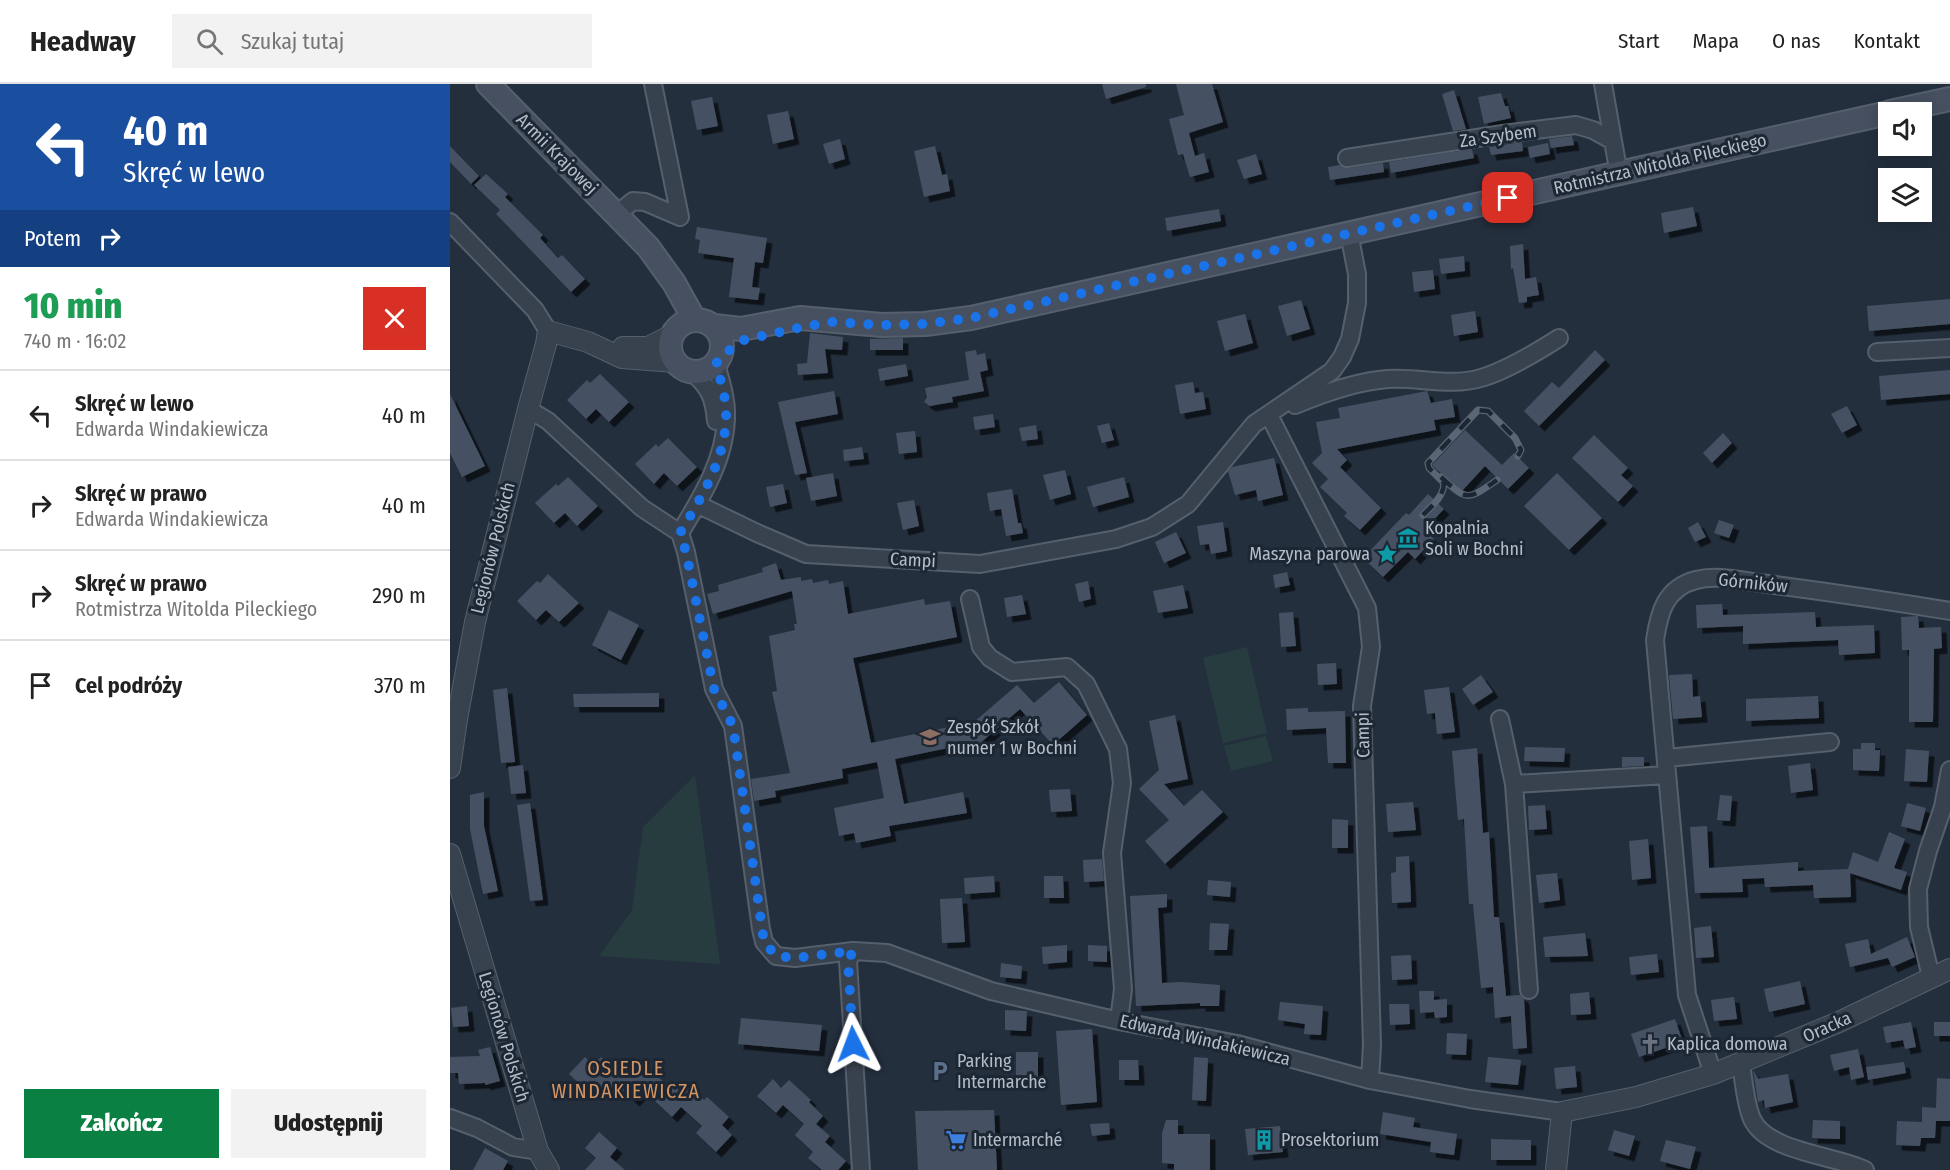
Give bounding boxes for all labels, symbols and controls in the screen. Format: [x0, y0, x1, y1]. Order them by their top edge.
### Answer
search box [172, 14, 592, 68]
text: Headway [30, 25, 136, 58]
icon: search [193, 25, 226, 58]
text: Szukaj tutaj [241, 28, 344, 55]
text: Start [1618, 28, 1660, 54]
text: Mapa [1693, 28, 1739, 54]
text: O nas [1772, 28, 1820, 54]
text: Kontakt [1853, 28, 1920, 54]
map controls [1878, 102, 1932, 222]
button: sound [1878, 102, 1932, 156]
text: 40 m [123, 106, 208, 156]
icon: left [24, 108, 102, 186]
street label: Armii Krajowej [512, 109, 602, 199]
street label: Za Szybem [1458, 120, 1538, 152]
street label: Rotmistrza Witolda Pileckiego [1551, 129, 1769, 199]
text: Skręć w lewo [123, 157, 265, 189]
button: layers [1878, 168, 1932, 222]
pin [1482, 172, 1533, 223]
icon: arrive [1491, 181, 1524, 214]
icon: right [93, 222, 126, 255]
text: Potem [24, 225, 81, 252]
text: 10 min [24, 284, 122, 328]
button: close [363, 287, 426, 350]
text: 740 m · 16:02 [24, 329, 126, 353]
text: Skręć w lewo [75, 390, 194, 417]
icon: left [24, 399, 57, 432]
text: 40 m [382, 402, 426, 429]
text: Edwarda Windakiewicza [75, 417, 268, 441]
text: Skręć w prawo [75, 480, 207, 507]
street label: Legionów Polskich [466, 480, 520, 616]
icon: right [24, 489, 57, 522]
text: 40 m [382, 492, 426, 519]
text: Edwarda Windakiewicza [75, 507, 268, 531]
place label: Kopalnia Soli w Bochni [1425, 517, 1523, 560]
museum icon: Kopalnia Soli w Bochni [1396, 526, 1420, 550]
place icon: Maszyna parowa [1375, 542, 1399, 566]
place label: Maszyna parowa [1249, 543, 1370, 565]
street label: Campi [890, 548, 936, 572]
street label: Górników [1717, 568, 1789, 598]
text: Skręć w prawo [75, 570, 207, 597]
icon: right [24, 579, 57, 612]
text: 290 m [372, 582, 426, 609]
text: Rotmistrza Witolda Pileckiego [75, 597, 317, 621]
icon: arrive [24, 669, 57, 702]
text: Cel podróży [75, 672, 182, 699]
text: 370 m [374, 672, 426, 699]
street label: Campi [1352, 712, 1374, 758]
place label: Zespół Szkół numer 1 w Bochni [947, 716, 1077, 759]
school or university icon: Zespół Szkół numer 1 w Bochni [918, 725, 942, 749]
street label: Legionów Polskich [474, 969, 534, 1105]
street label: Oracka [1799, 1007, 1855, 1047]
street label: Edwarda Windakiewicza [1118, 1010, 1292, 1070]
position arrow [821, 1012, 885, 1076]
church icon: Kaplica domowa [1638, 1032, 1662, 1056]
place label: Kaplica domowa [1667, 1033, 1788, 1055]
place label: Parking Intermarche [957, 1050, 1047, 1093]
district label: OSIEDLE WINDAKIEWICZA [551, 1056, 701, 1103]
parking icon: Parking Intermarche [928, 1059, 952, 1083]
button: Zakończ [24, 1089, 219, 1158]
button: Udostępnij [231, 1089, 426, 1158]
supermarket icon: Intermarché [944, 1128, 968, 1152]
building icon: Prosektorium [1252, 1128, 1276, 1152]
place label: Intermarché [973, 1129, 1063, 1151]
place label: Prosektorium [1281, 1129, 1379, 1151]

